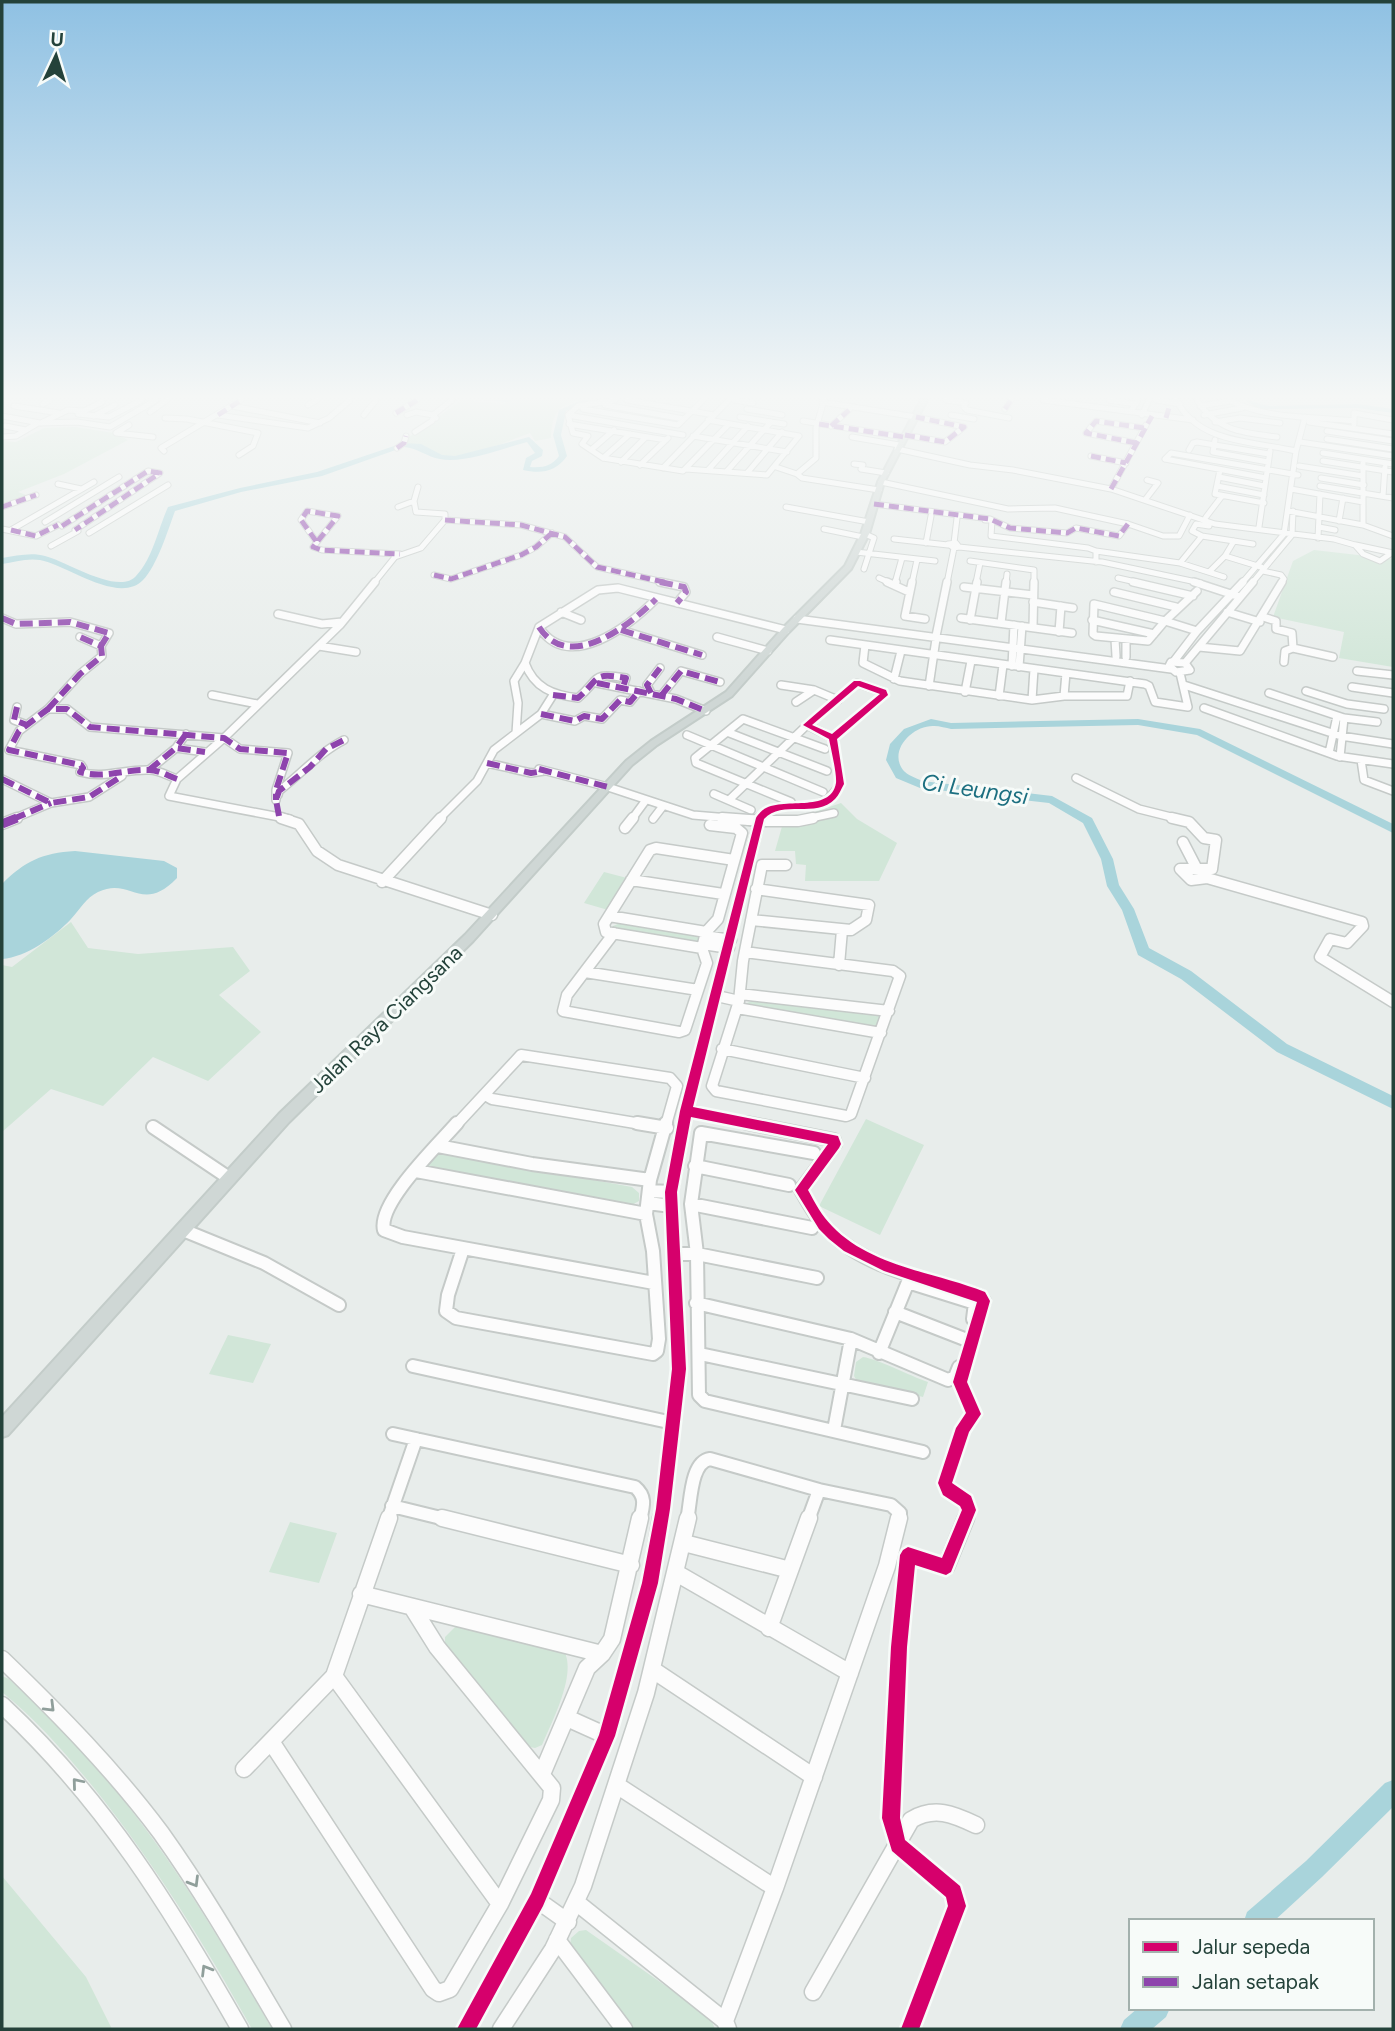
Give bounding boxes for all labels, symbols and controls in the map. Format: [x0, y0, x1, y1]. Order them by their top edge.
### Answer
north arrow [21, 21, 91, 91]
text: U [50, 28, 65, 51]
water label: Ci Leungsi [920, 768, 1031, 810]
street label: Jalan Raya Ciangsana [305, 940, 467, 1098]
one-way arrow [42, 1698, 55, 1711]
one-way arrow [73, 1778, 86, 1791]
one-way arrow [186, 1875, 199, 1888]
legend [1129, 1919, 1374, 2010]
text: Jalur sepeda [1192, 1934, 1310, 1959]
one-way arrow [201, 1965, 214, 1978]
text: Jalan setapak [1192, 1969, 1320, 1994]

